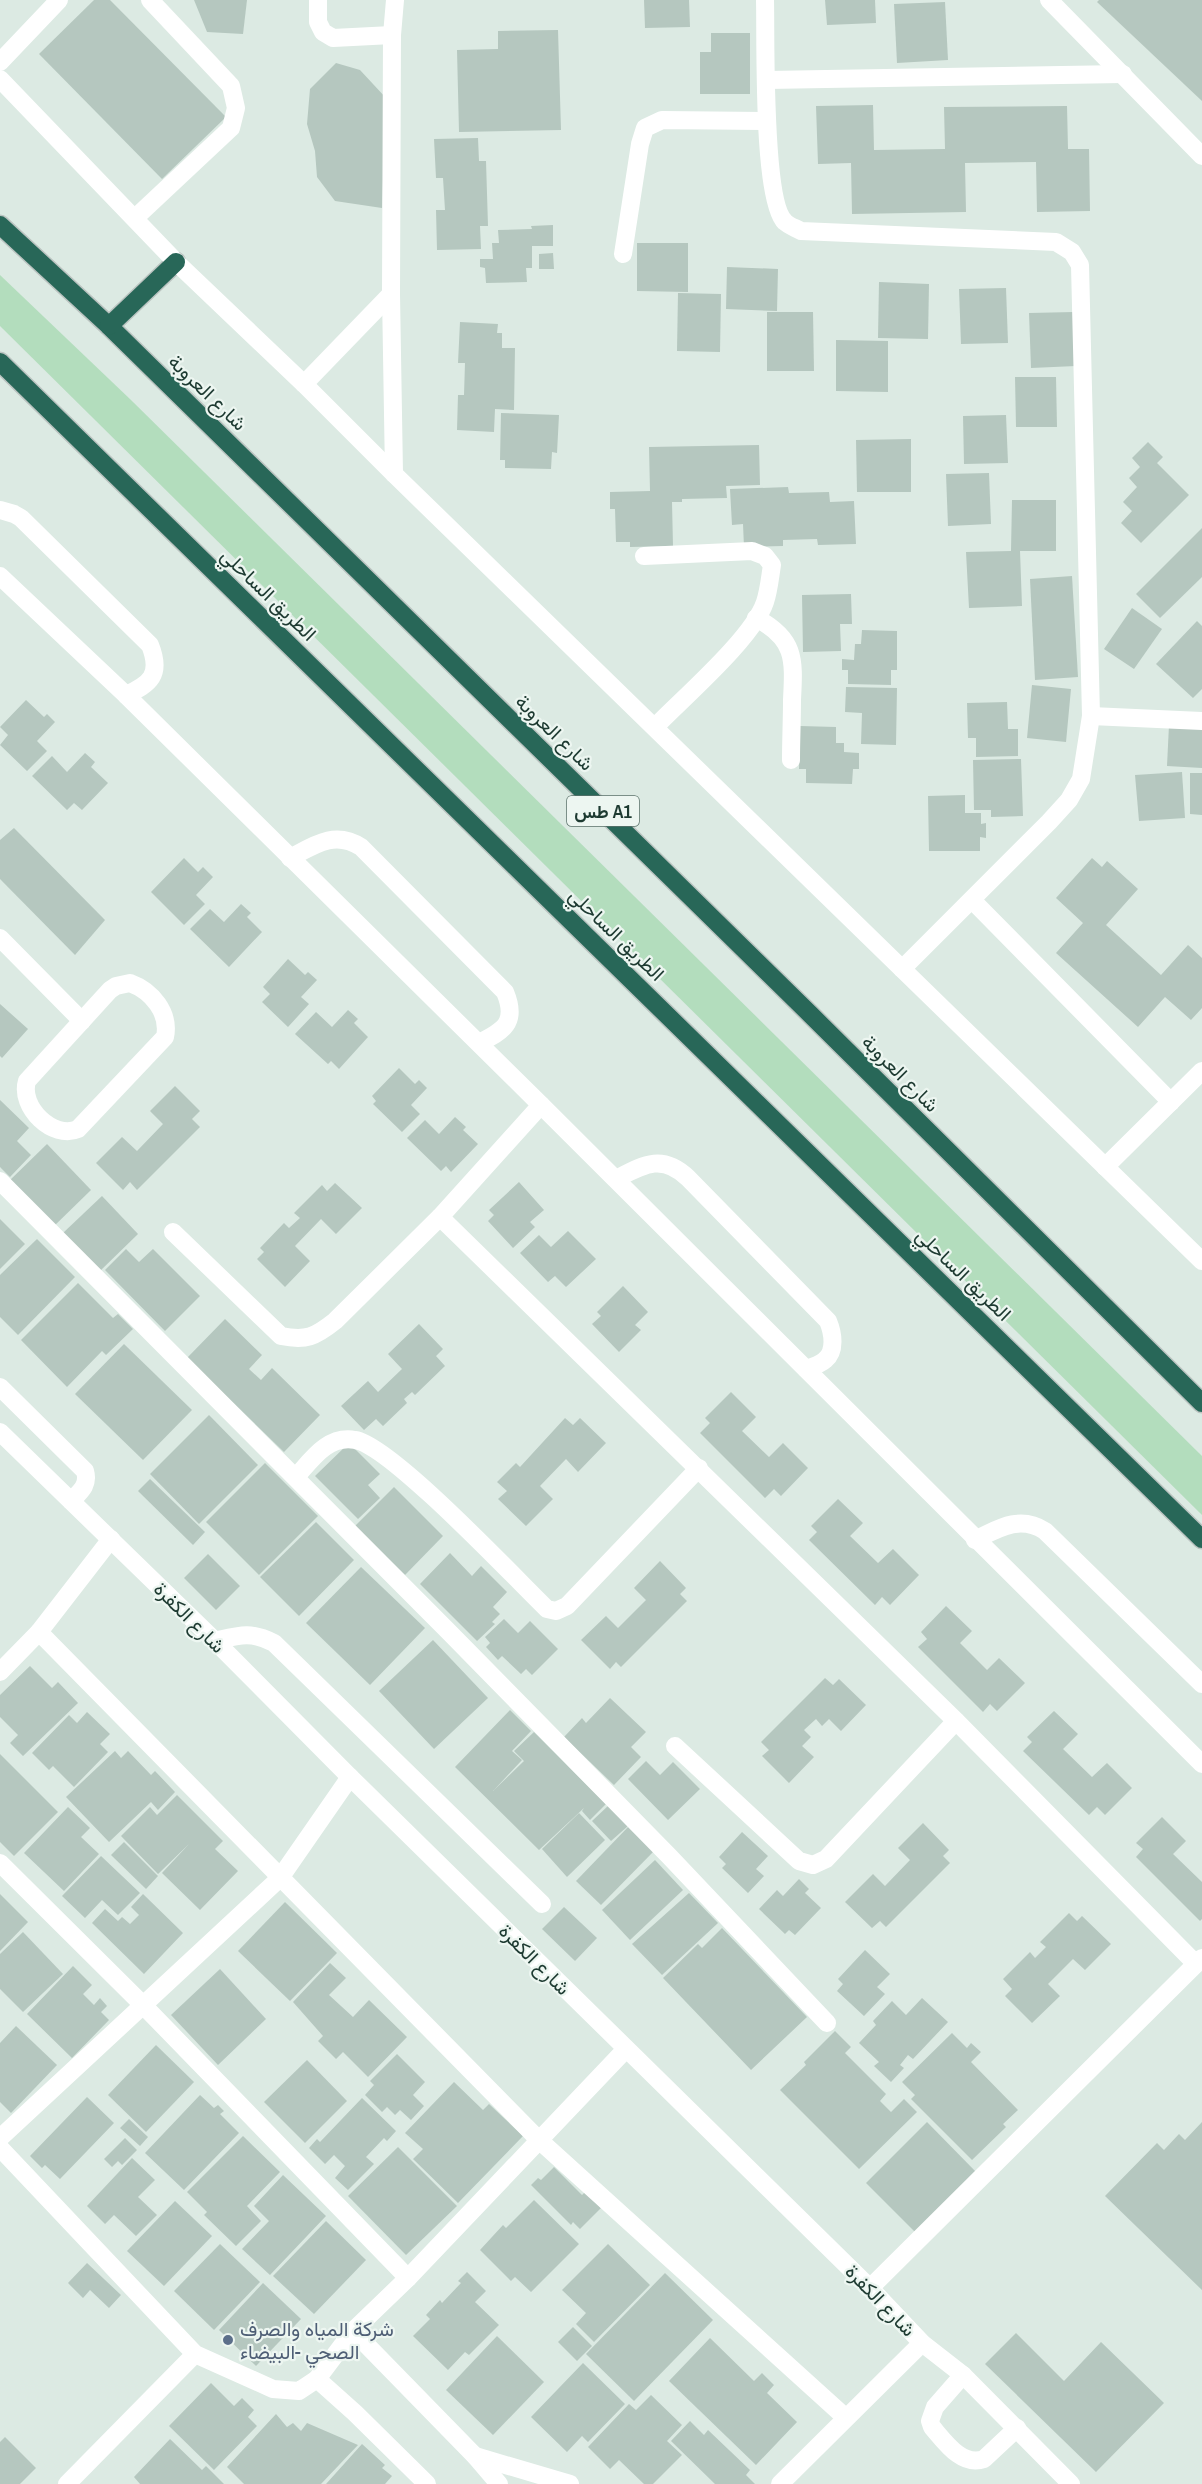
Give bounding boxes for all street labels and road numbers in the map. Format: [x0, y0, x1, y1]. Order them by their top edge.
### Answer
street label: شارع العروبة [162, 348, 253, 437]
street label: الطريق الساحلي [213, 542, 323, 649]
street label: شارع العروبة [509, 688, 600, 777]
road number: طس A1 [567, 796, 639, 826]
street label: الطريق الساحلي [561, 882, 671, 989]
street label: شارع العروبة [856, 1028, 946, 1118]
street label: الطريق الساحلي [908, 1222, 1018, 1329]
street label: شارع الكفرة [148, 1575, 232, 1659]
street label: شارع الكفرة [493, 1917, 577, 2001]
street label: شارع الكفرة [839, 2258, 922, 2343]

